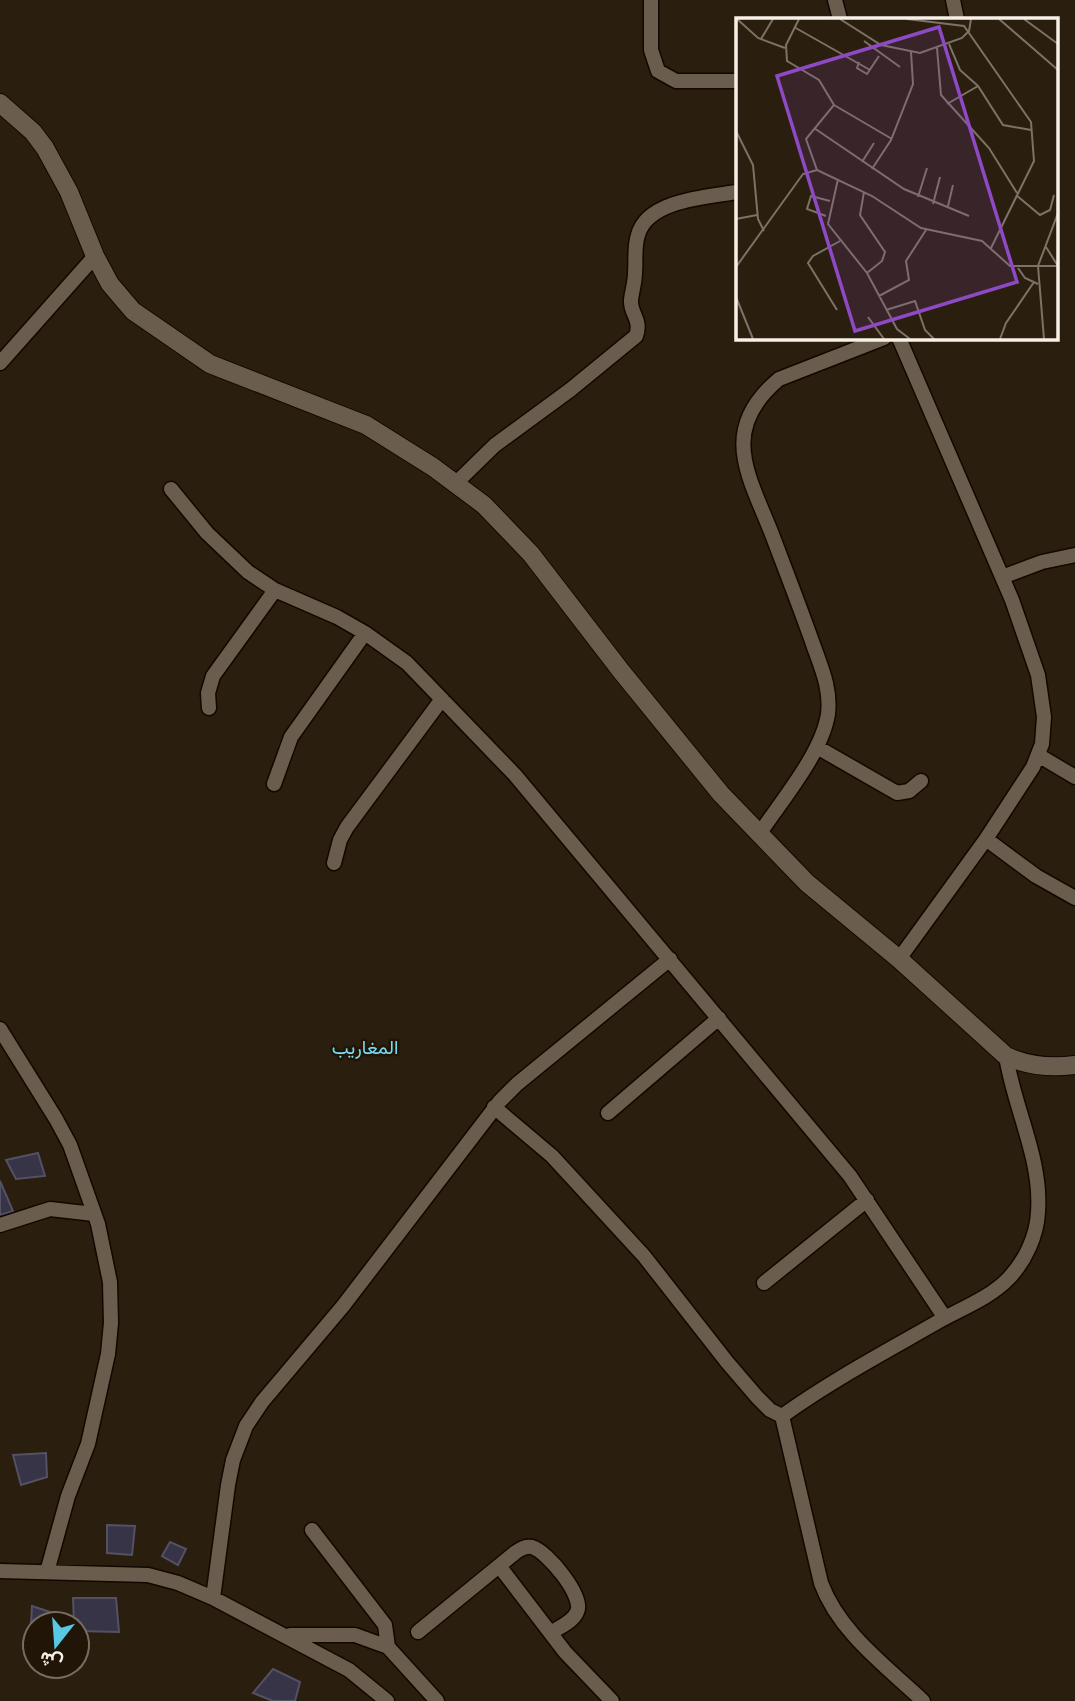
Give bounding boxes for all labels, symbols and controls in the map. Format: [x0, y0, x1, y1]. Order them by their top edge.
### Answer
inset map [736, 18, 1058, 340]
district label: المغاريب [332, 1036, 398, 1059]
north arrow [21, 1610, 91, 1680]
text: ش [37, 1646, 65, 1675]

